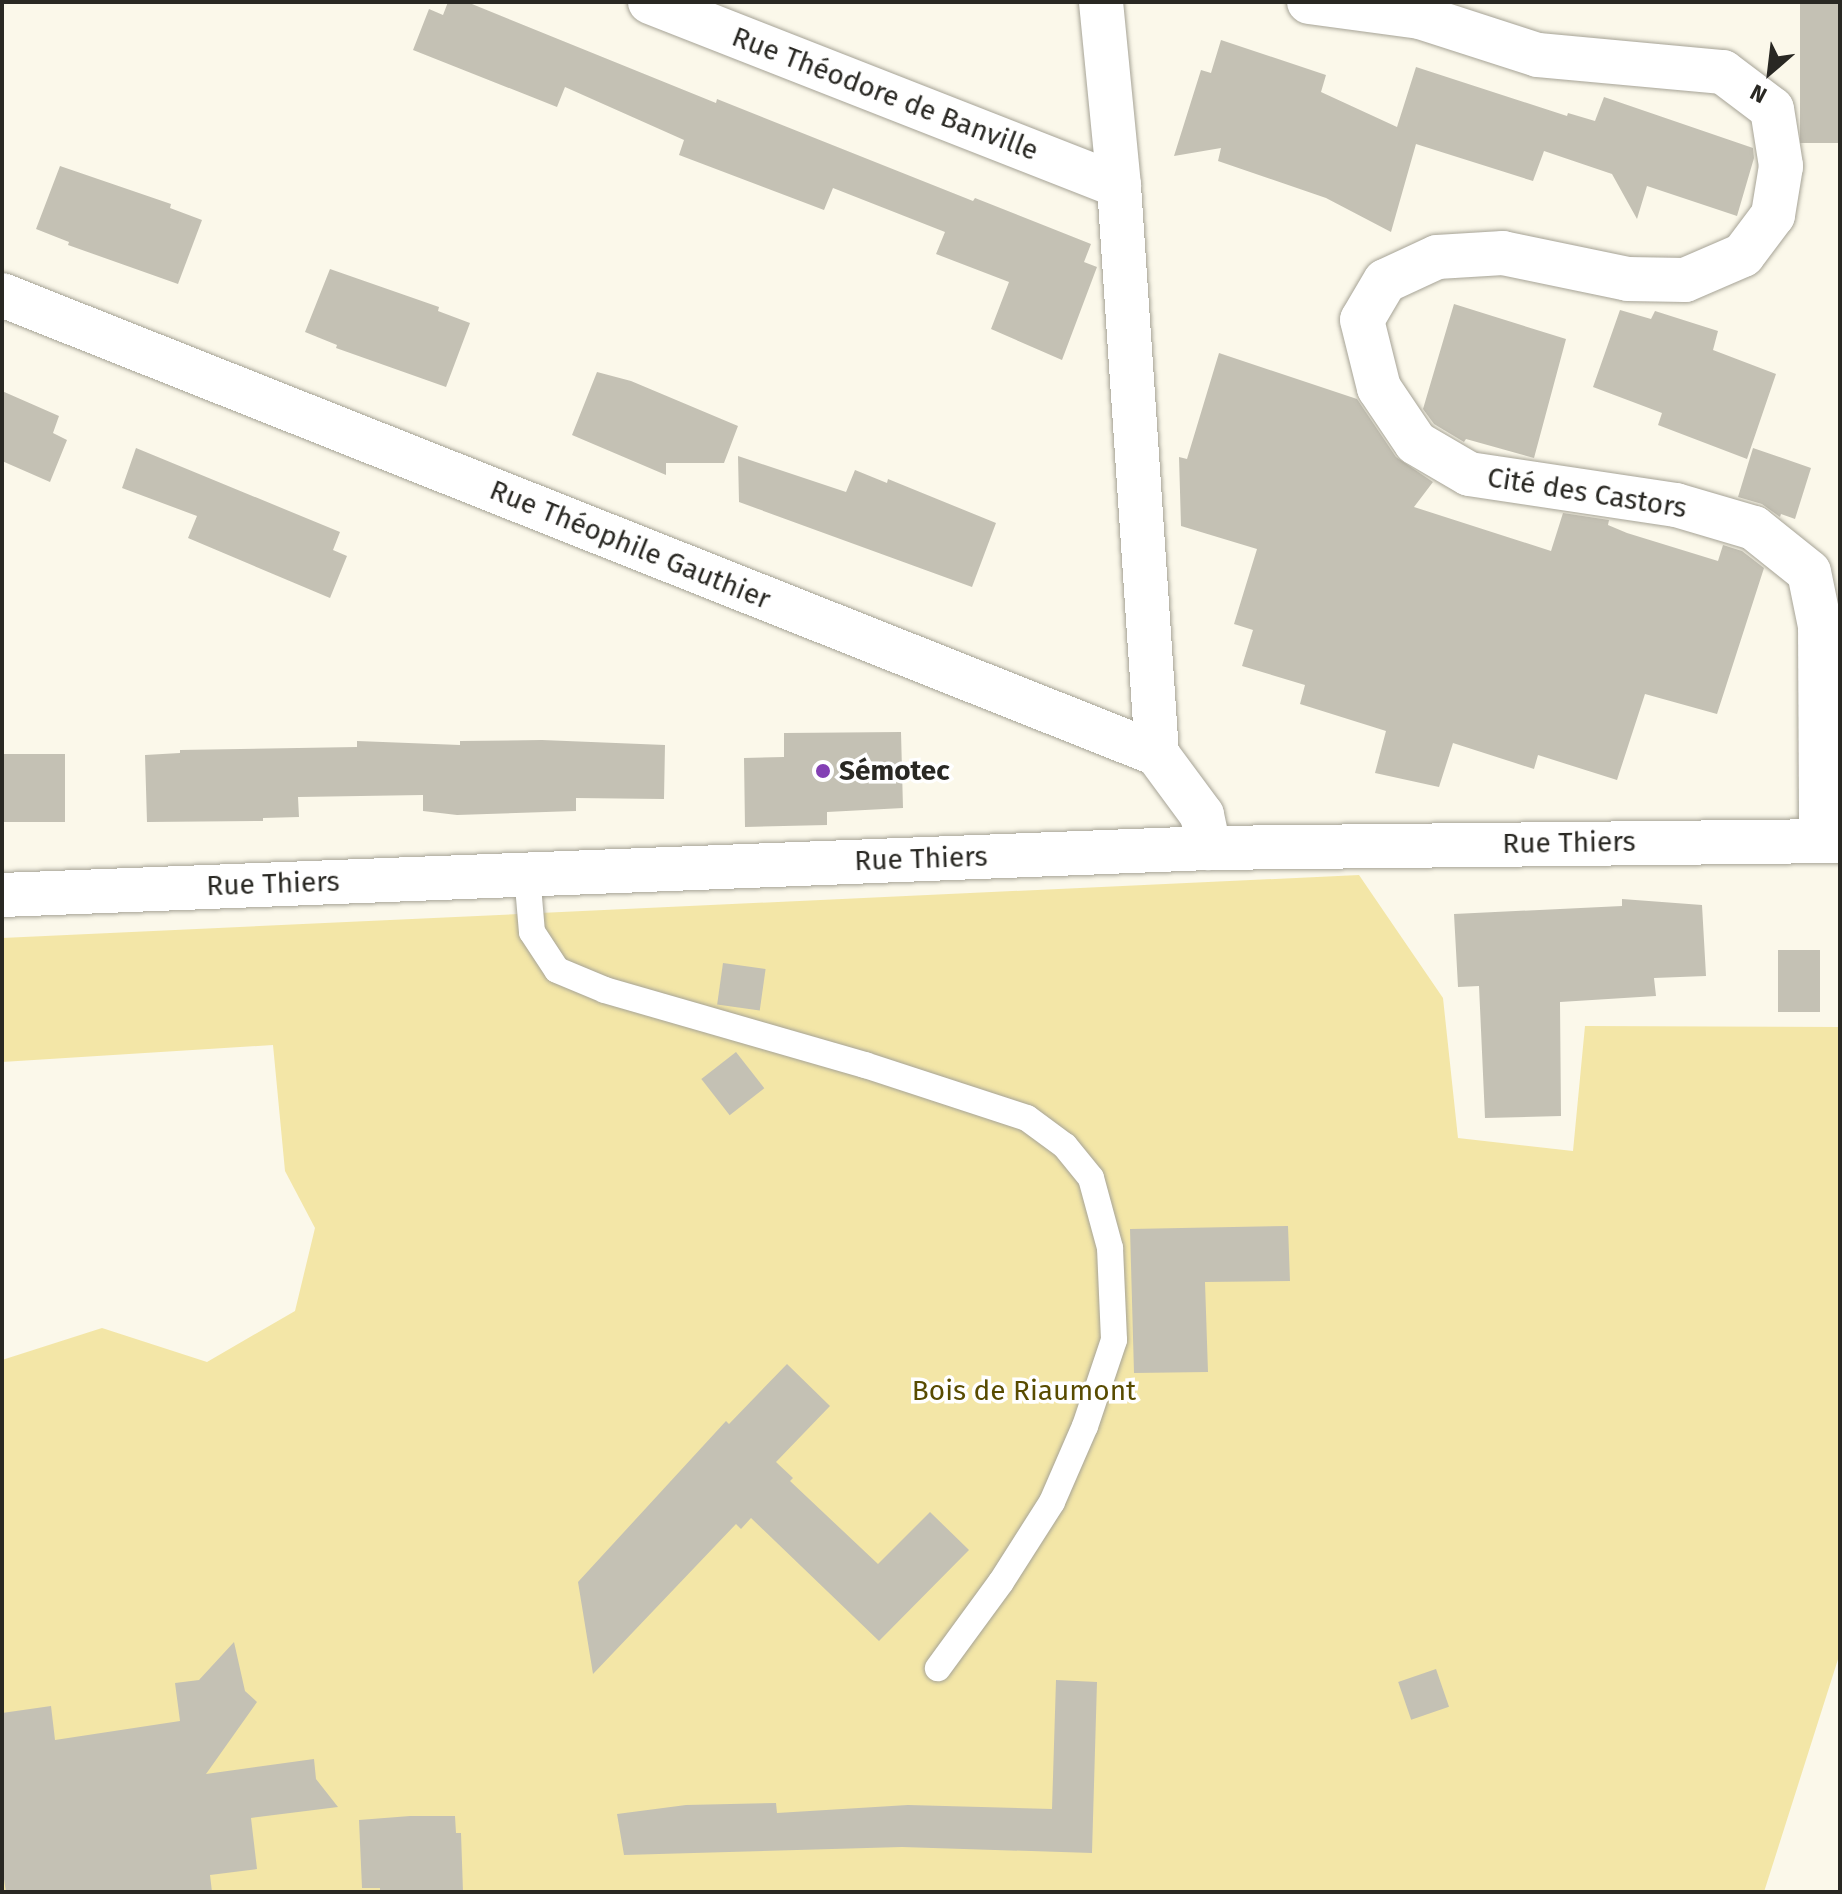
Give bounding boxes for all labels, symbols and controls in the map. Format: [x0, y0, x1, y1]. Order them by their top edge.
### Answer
street label: Rue Théodore de Banville [727, 20, 1043, 168]
north arrow [1730, 32, 1810, 112]
text: N [1746, 78, 1771, 109]
street label: Cité des Castors [1485, 461, 1689, 525]
street label: Rue Théophile Gauthier [485, 473, 775, 617]
place label: Sémotec [839, 754, 950, 788]
marker: Sémotec [814, 762, 832, 780]
street label: Rue Thiers [1502, 825, 1636, 861]
street label: Rue Thiers [854, 840, 988, 878]
street label: Rue Thiers [206, 865, 340, 903]
park label: Bois de Riaumont [912, 1374, 1136, 1408]

